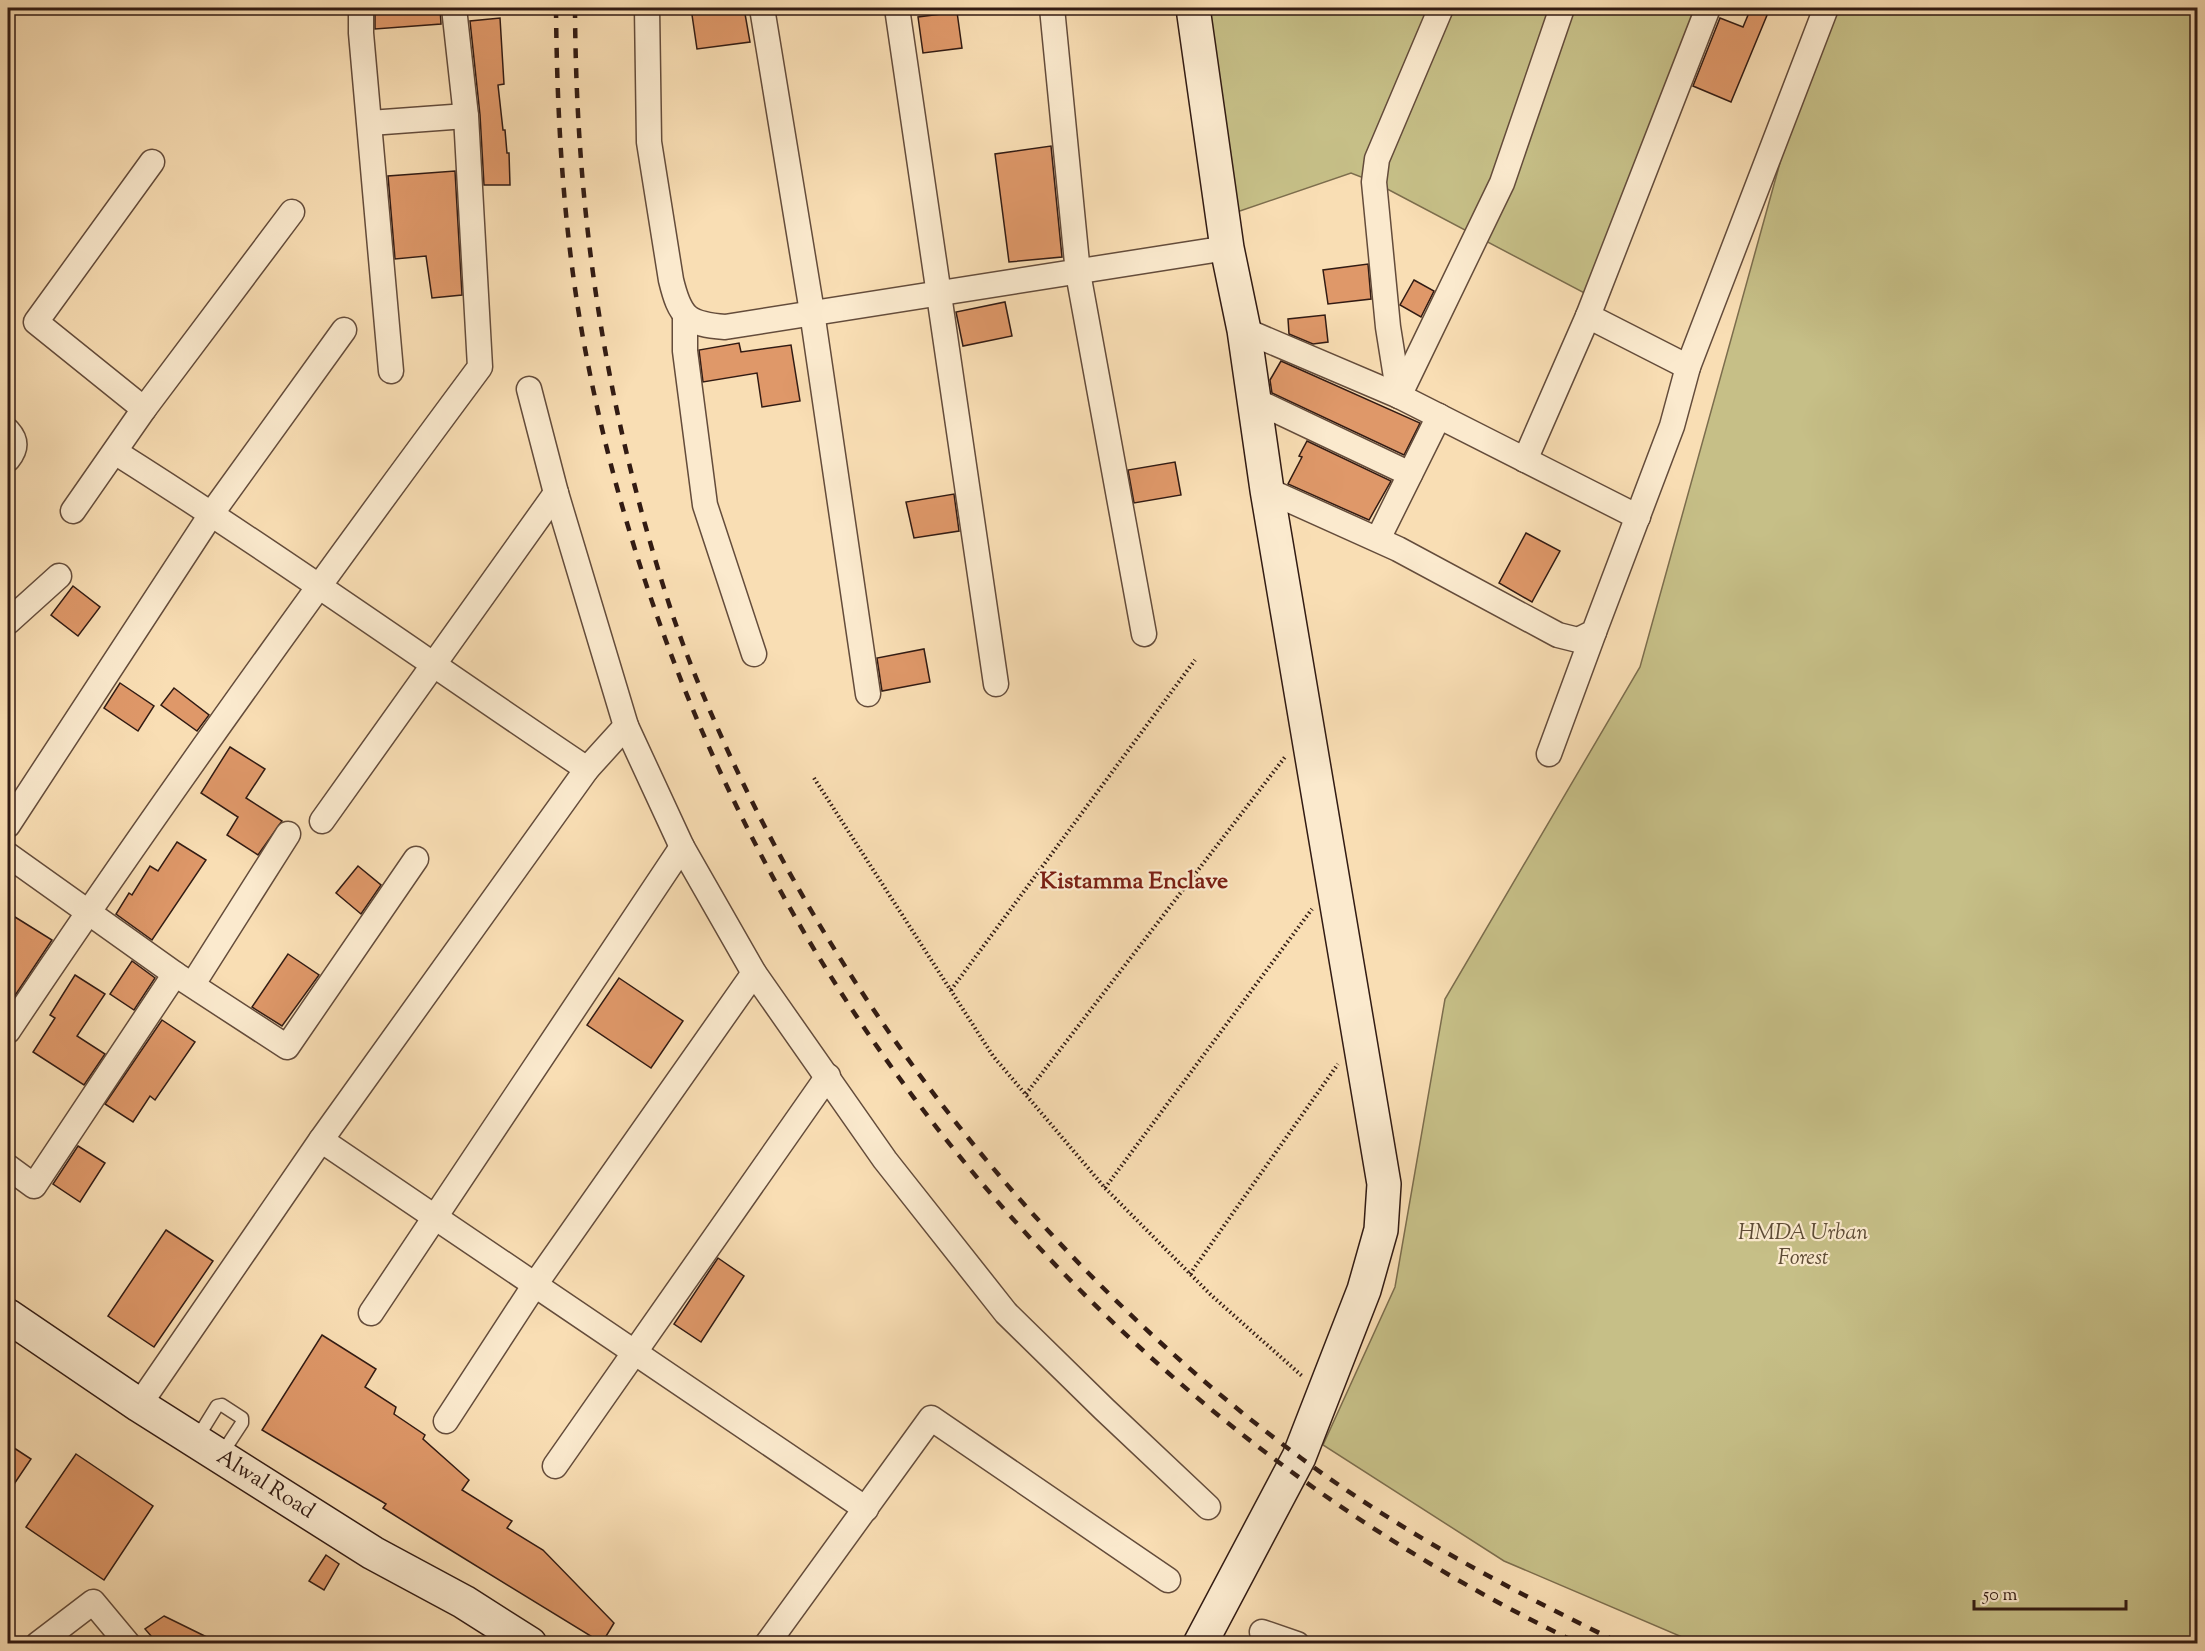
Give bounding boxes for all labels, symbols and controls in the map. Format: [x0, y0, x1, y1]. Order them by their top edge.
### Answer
district label: Kistamma Enclave [1040, 865, 1228, 899]
park label: HMDA Urban Forest [1738, 1218, 1868, 1275]
street label: Alwal Road [210, 1442, 320, 1528]
scale bar [1974, 1573, 2126, 1611]
text: 50 m [1982, 1583, 2018, 1609]

